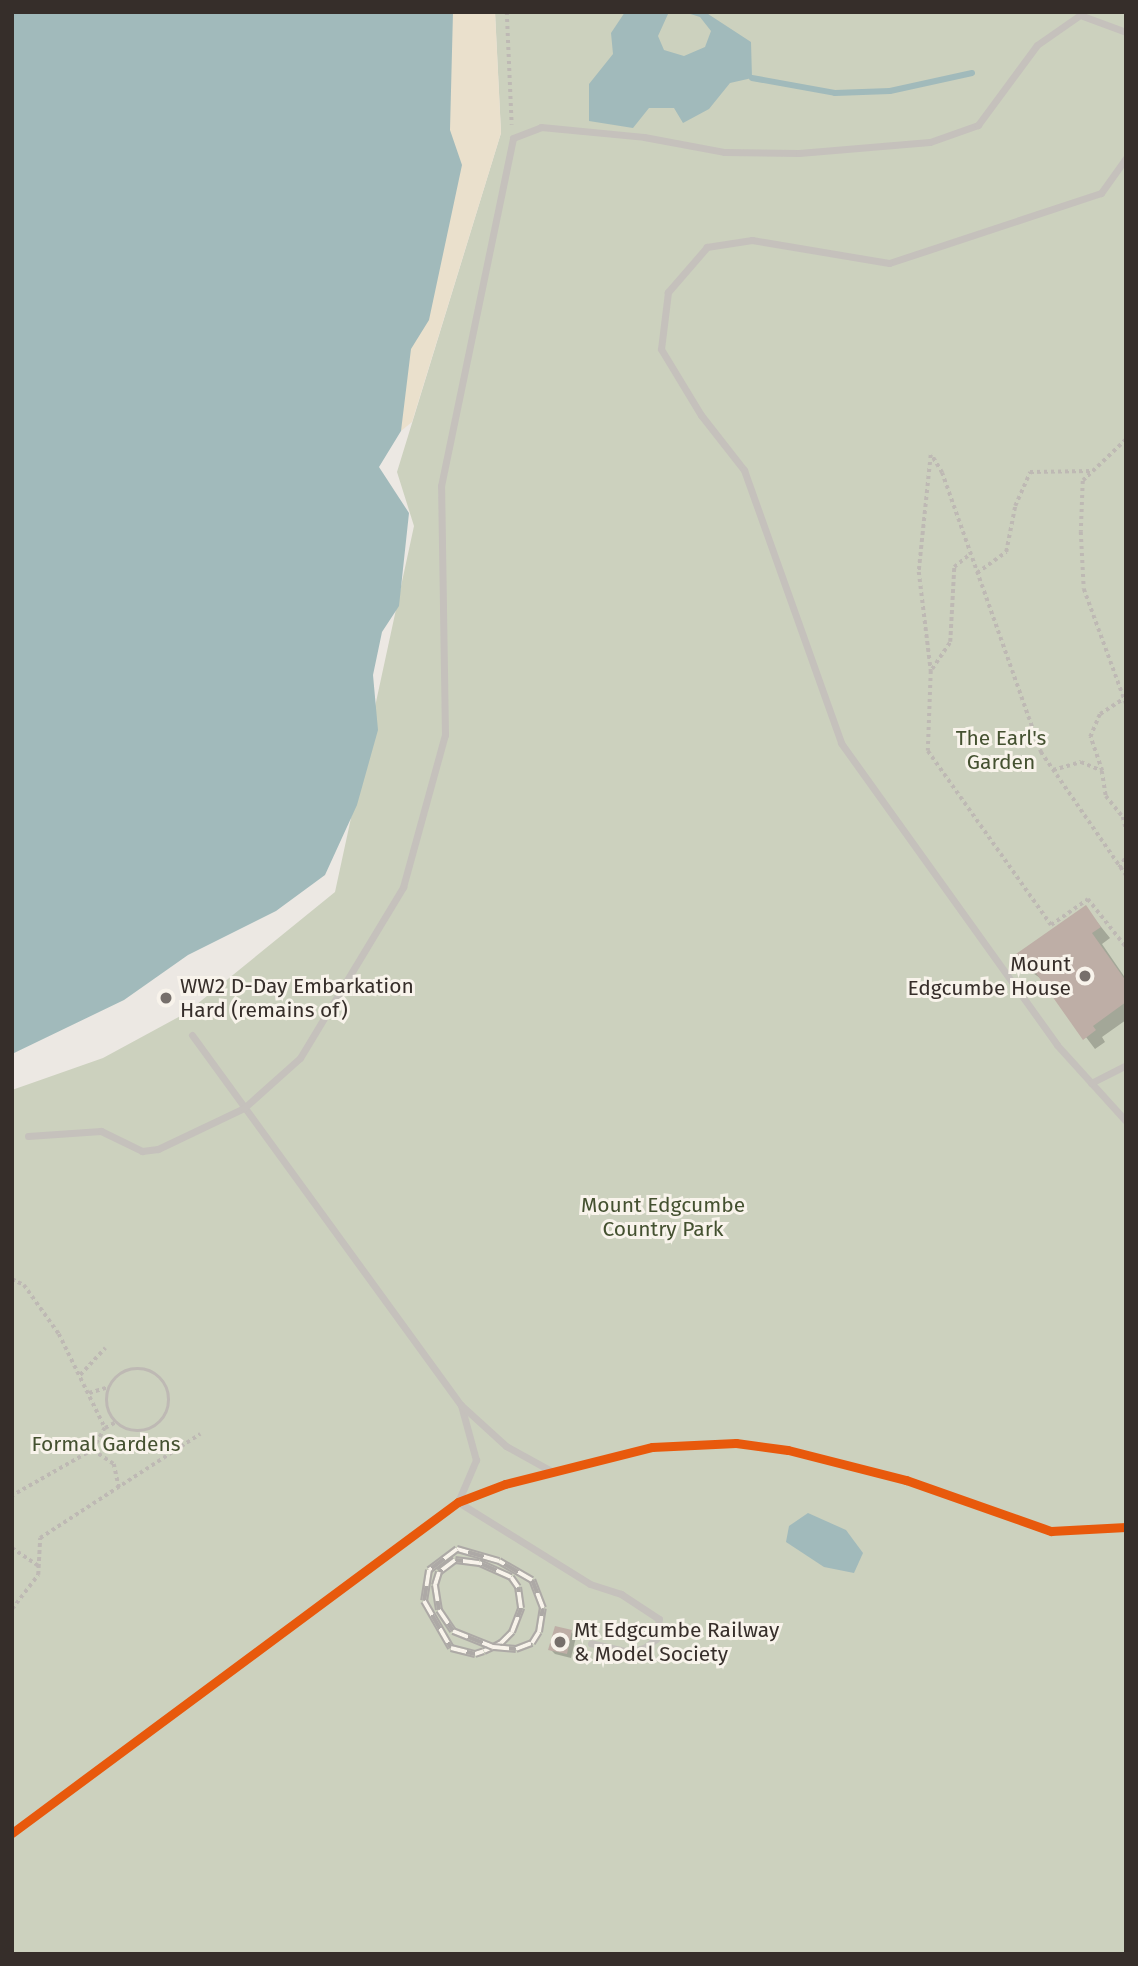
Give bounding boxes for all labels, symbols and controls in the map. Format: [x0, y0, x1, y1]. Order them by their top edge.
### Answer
park label: The Earl's Garden [956, 725, 1046, 775]
place label: Mount Edgcumbe House [907, 951, 1071, 1001]
marker: Mount Edgcumbe House [1077, 968, 1093, 984]
place label: WW2 D-Day Embarkation Hard (remains of) [180, 973, 414, 1023]
marker: WW2 D-Day Embarkation Hard (remains of) [158, 990, 174, 1006]
park label: Mount Edgcumbe Country Park [581, 1192, 745, 1242]
park label: Formal Gardens [31, 1431, 181, 1457]
place label: Mt Edgcumbe Railway & Model Society [574, 1617, 779, 1667]
marker: Mt Edgcumbe Railway & Model Society [552, 1634, 568, 1650]

